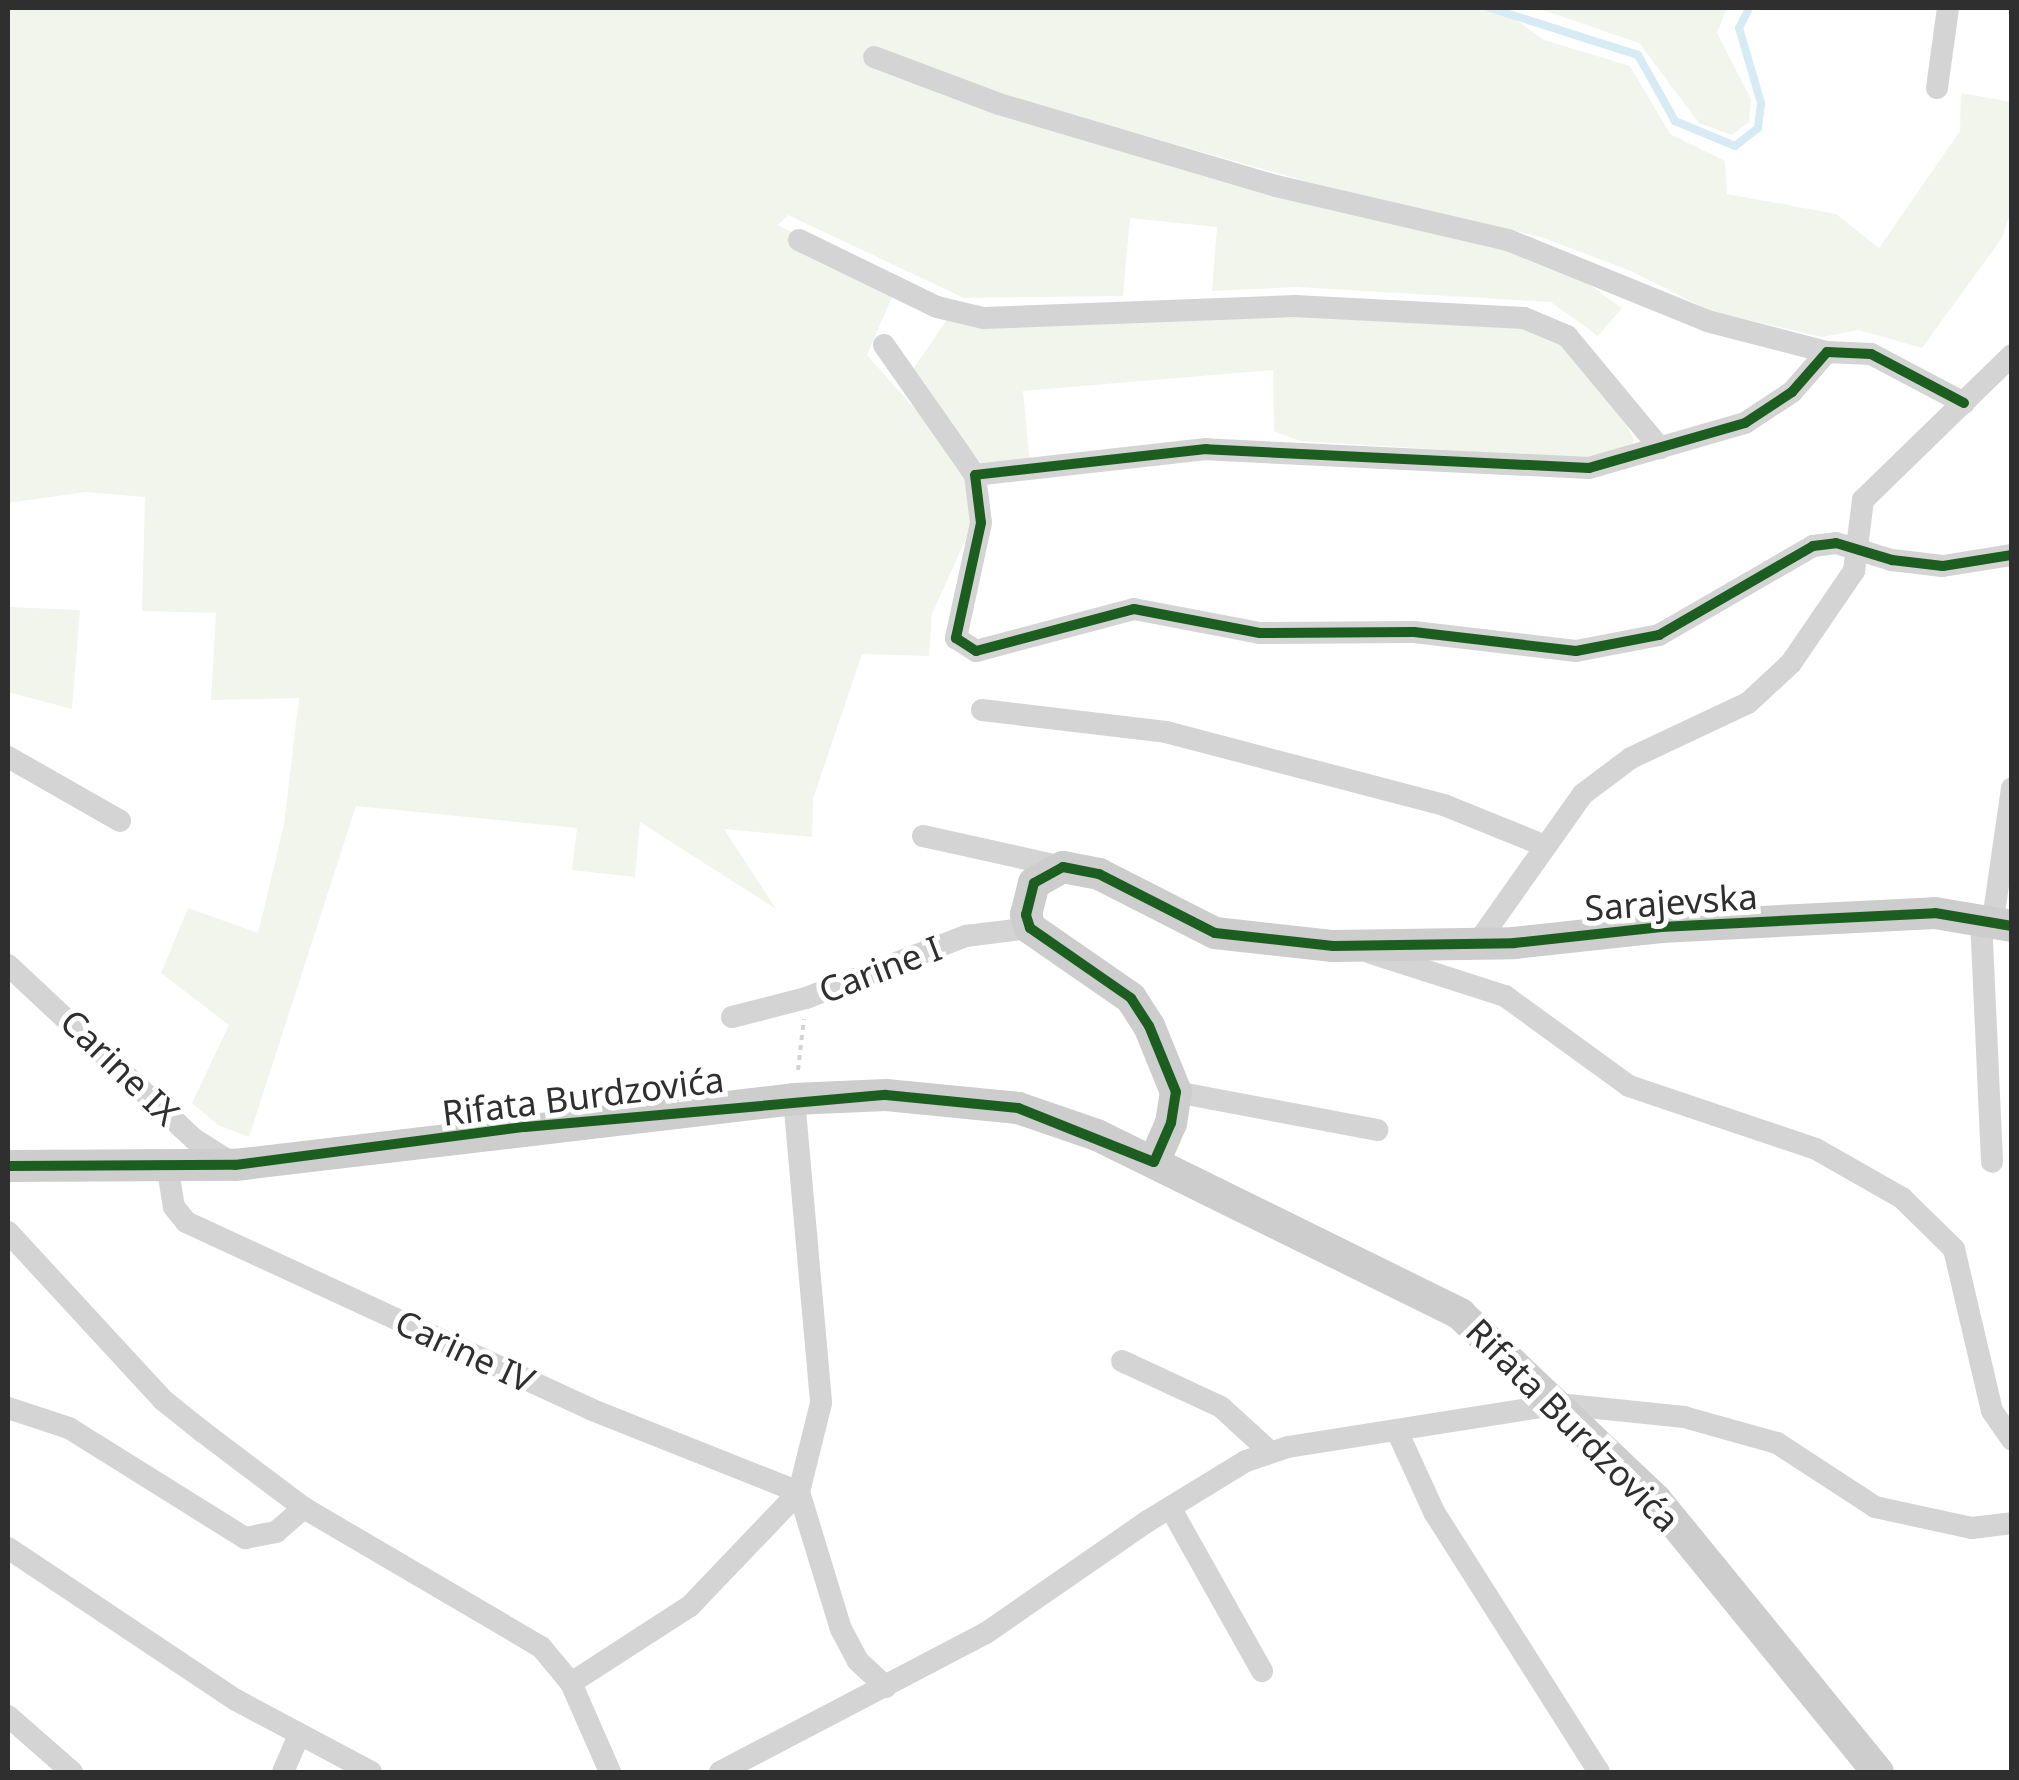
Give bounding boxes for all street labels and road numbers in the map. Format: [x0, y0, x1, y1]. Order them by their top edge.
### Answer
street label: Sarajevska [1583, 875, 1759, 929]
street label: Carine I [813, 927, 947, 1011]
street label: Carine IX [52, 1000, 188, 1134]
street label: Rifata Burdzovića [440, 1058, 726, 1134]
street label: Carine IV [389, 1301, 541, 1401]
street label: Rifata Burdzovića [1458, 1310, 1688, 1540]

